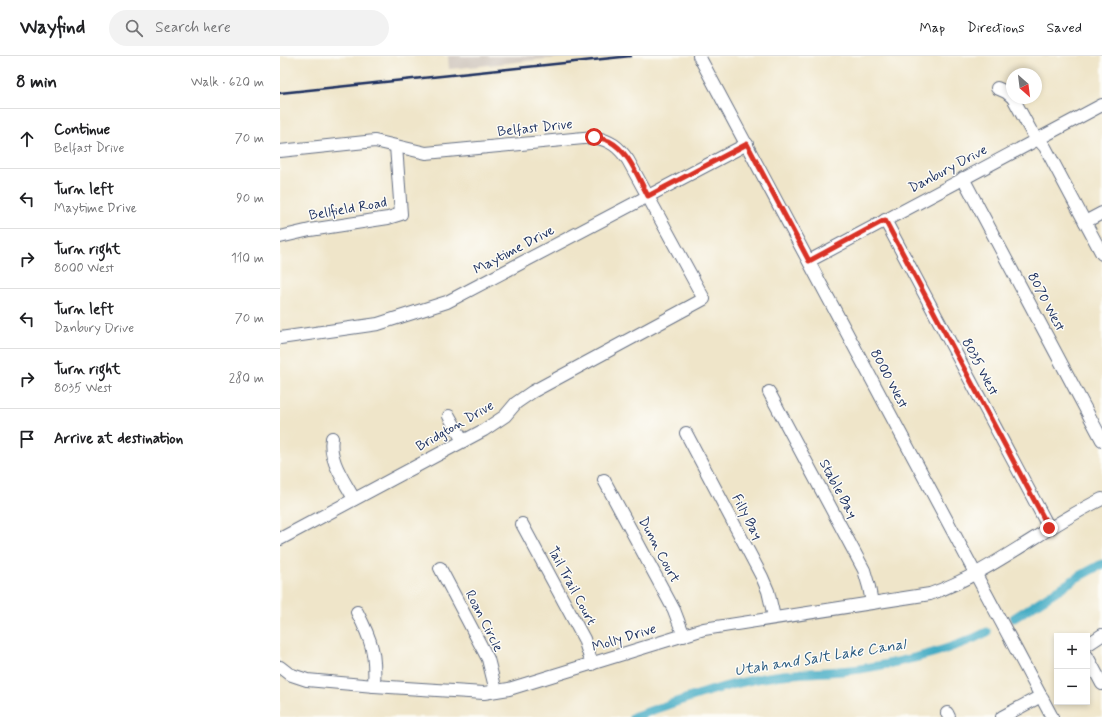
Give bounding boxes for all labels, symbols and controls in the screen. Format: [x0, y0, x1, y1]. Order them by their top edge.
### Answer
search box [109, 10, 389, 46]
text: Wayfind [20, 15, 85, 40]
icon: search [123, 17, 145, 39]
text: Search here [155, 18, 231, 38]
text: Map [919, 19, 945, 37]
text: Directions [967, 19, 1025, 37]
text: Saved [1047, 19, 1082, 37]
north arrow [1006, 68, 1042, 104]
text: 8 min [16, 71, 57, 93]
text: Walk · 620 m [191, 74, 264, 91]
street label: Belfast Drive [496, 115, 574, 141]
text: Continue [54, 120, 110, 140]
icon: ahead [16, 128, 38, 150]
route start [585, 128, 603, 146]
text: 70 m [235, 130, 264, 147]
text: Belfast Drive [54, 140, 124, 157]
street label: Danbury Drive [906, 141, 990, 197]
text: Turn left [54, 180, 114, 200]
icon: left [16, 188, 38, 210]
text: 90 m [236, 190, 264, 207]
street label: Bellfield Road [308, 193, 388, 225]
text: Maytime Drive [54, 200, 137, 217]
street label: Maytime Drive [470, 221, 558, 279]
text: Turn right [54, 240, 121, 260]
icon: right [16, 248, 38, 270]
text: 110 m [231, 250, 264, 267]
text: 8000 West [54, 260, 114, 277]
street label: 8070 West [1023, 270, 1069, 335]
text: Turn left [54, 300, 114, 320]
icon: left [16, 308, 38, 330]
text: 70 m [235, 310, 264, 327]
text: Danbury Drive [54, 320, 134, 337]
street label: 8035 West [957, 335, 1003, 399]
street label: 8000 West [866, 346, 912, 412]
text: Turn right [54, 360, 121, 380]
icon: right [16, 368, 38, 390]
text: 280 m [229, 370, 264, 387]
text: 8035 West [54, 380, 112, 397]
street label: Bridgton Drive [413, 396, 497, 456]
icon: arrive [16, 428, 38, 450]
text: Arrive at destination [54, 429, 183, 449]
street label: Stable Bay [815, 456, 861, 522]
street label: Filly Bay [727, 491, 767, 543]
street label: Dunn Court [634, 514, 684, 586]
route end [1040, 519, 1058, 537]
street label: Tail Trail Court [544, 543, 600, 629]
street label: Roan Circle [461, 587, 507, 655]
street label: Molly Drive [590, 620, 658, 656]
map controls [1054, 633, 1090, 705]
button: + [1054, 633, 1090, 669]
water label: Utah and Salt Lake Canal [733, 634, 909, 681]
button: − [1054, 669, 1090, 705]

